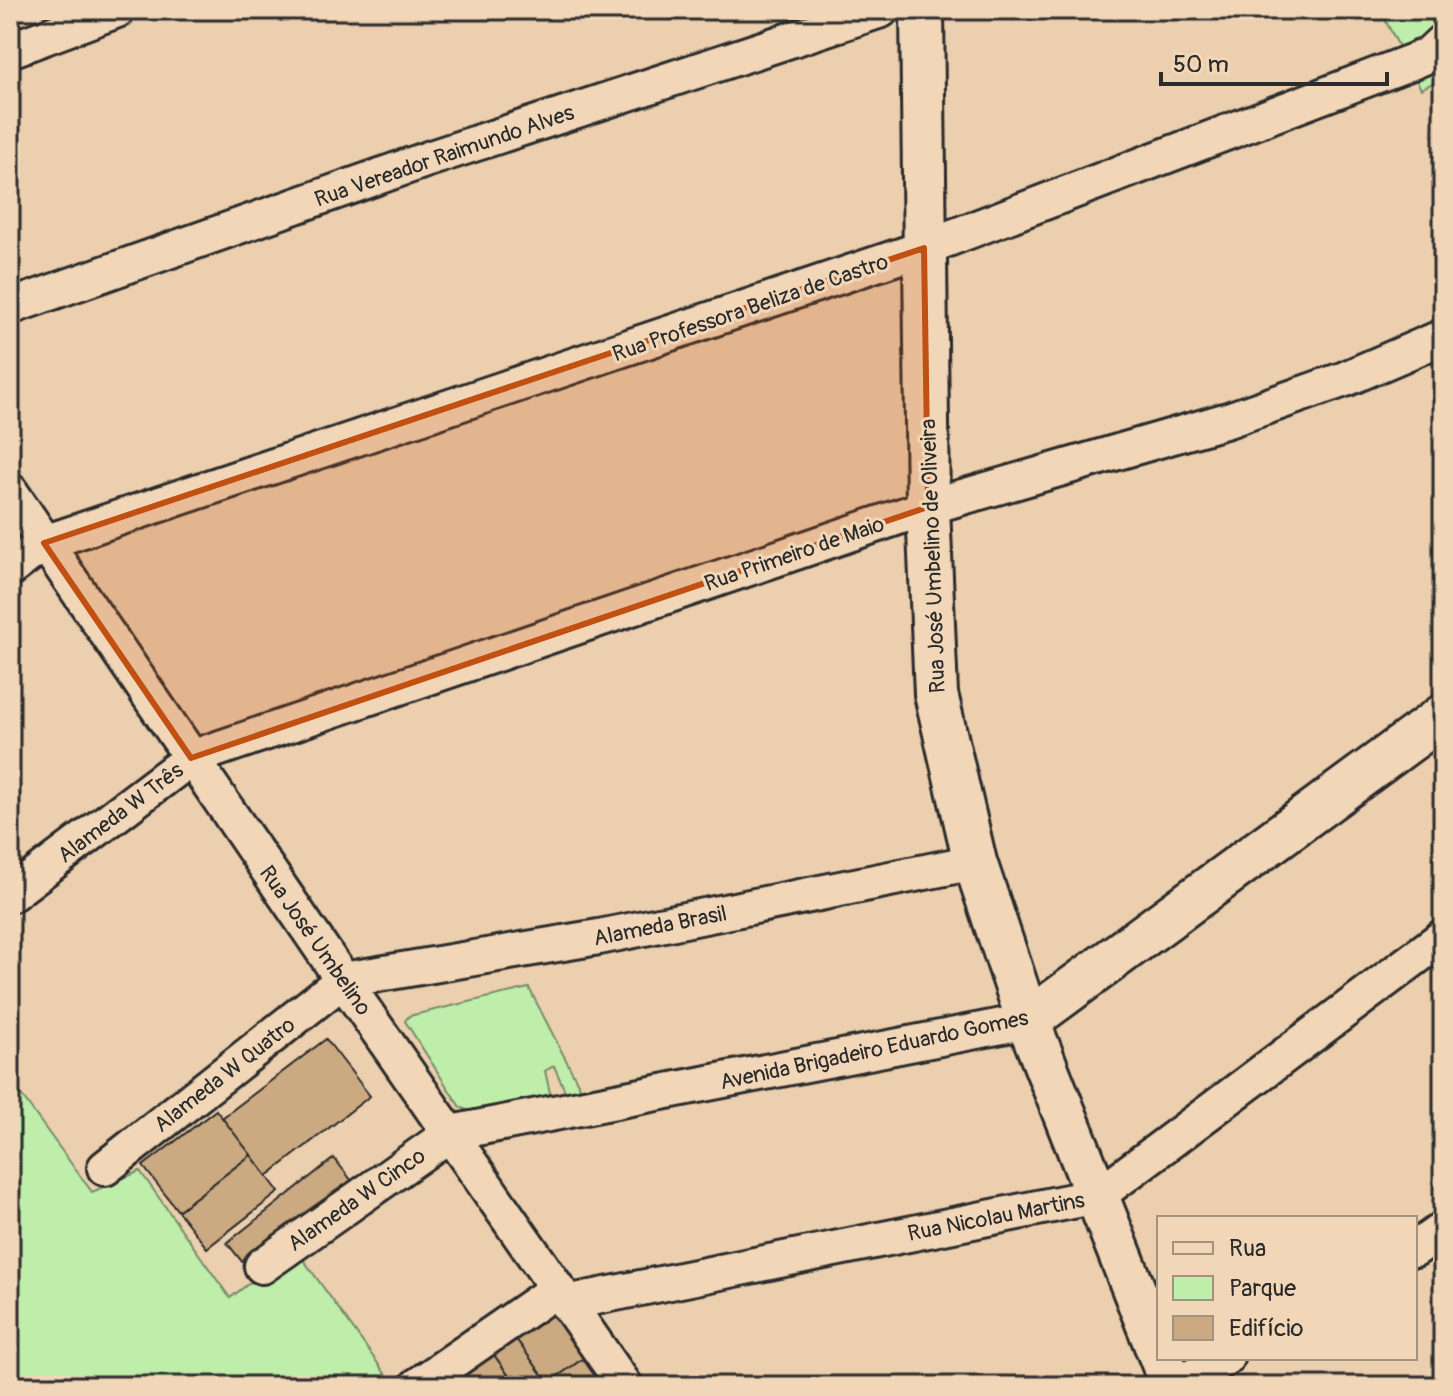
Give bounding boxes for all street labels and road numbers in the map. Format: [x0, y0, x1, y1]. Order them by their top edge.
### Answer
street label: Rua Vereador Raimundo Alves [311, 98, 578, 214]
street label: Rua Professora Beliza de Castro [609, 247, 892, 368]
street label: Rua José Umbelino de Oliveira [914, 418, 952, 694]
street label: Rua Primeiro de Maio [701, 510, 888, 598]
street label: Alameda W Três [52, 756, 189, 869]
street label: Rua José Umbelino [253, 860, 377, 1021]
street label: Alameda Brasil [591, 899, 729, 953]
street label: Avenida Brigadeiro Eduardo Gomes [717, 1004, 1031, 1096]
street label: Alameda W Quatro [148, 1011, 301, 1139]
street label: Alameda W Cinco [282, 1142, 431, 1258]
street label: Rua Nicolau Martins [905, 1186, 1087, 1248]

